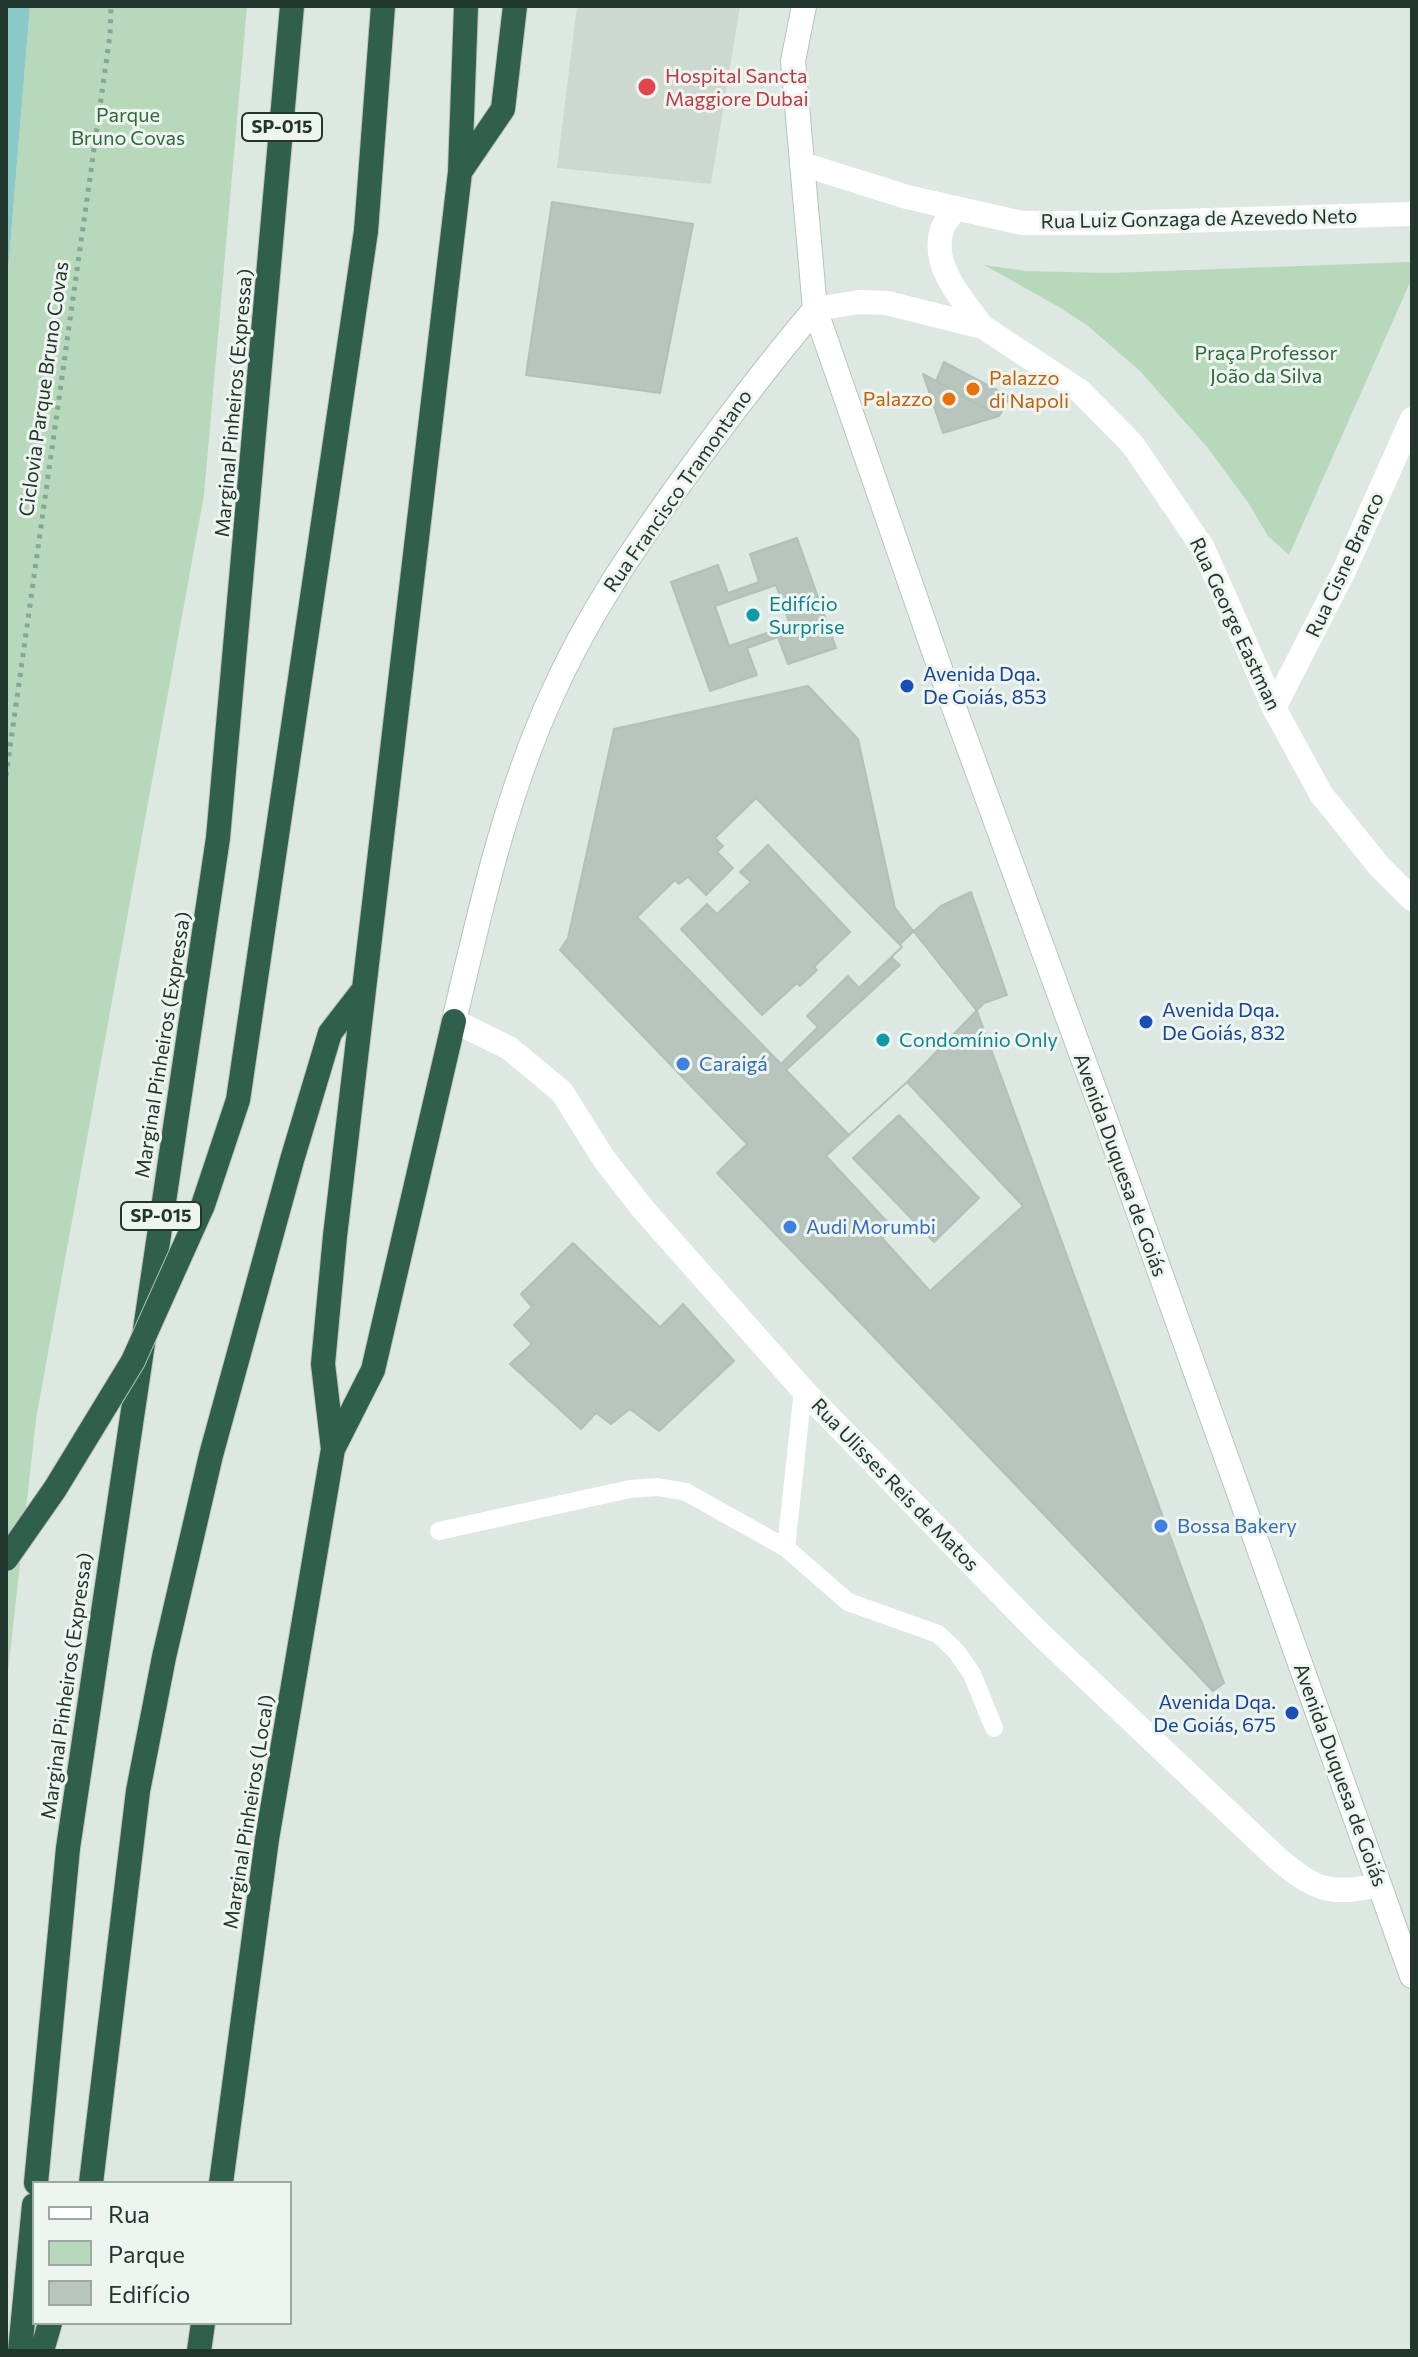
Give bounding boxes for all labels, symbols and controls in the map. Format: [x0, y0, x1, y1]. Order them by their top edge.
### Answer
place label: Hospital Sancta Maggiore Dubai [665, 64, 809, 111]
marker: Hospital Sancta Maggiore Dubai [636, 76, 658, 98]
park label: Parque Bruno Covas [71, 103, 185, 150]
road number: SP-015 [242, 113, 322, 141]
street label: Rua Luiz Gonzaga de Azevedo Neto [1040, 204, 1358, 234]
street label: Ciclovia Parque Bruno Covas [14, 260, 74, 518]
street label: Marginal Pinheiros (Expressa) [210, 268, 258, 538]
park label: Praça Professor João da Silva [1194, 341, 1338, 388]
place label: Palazzo di Napoli [989, 366, 1069, 413]
marker: Palazzo di Napoli [964, 380, 982, 398]
street label: Rua Francisco Tramontano [599, 385, 757, 597]
place label: Palazzo [863, 387, 933, 411]
marker: Palazzo [940, 390, 958, 408]
street label: Rua Cisne Branco [1301, 489, 1389, 641]
street label: Rua George Eastman [1184, 534, 1286, 714]
place label: Edifício Surprise [769, 592, 844, 639]
marker: Edifício Surprise [744, 606, 762, 624]
place label: Avenida Dqa. De Goiás, 853 [923, 662, 1047, 709]
marker: Avenida Dqa. De Goiás, 853 [898, 677, 916, 695]
street label: Marginal Pinheiros (Expressa) [130, 910, 196, 1180]
place label: Avenida Dqa. De Goiás, 832 [1162, 998, 1285, 1045]
marker: Avenida Dqa. De Goiás, 832 [1137, 1013, 1155, 1031]
place label: Condomínio Only [899, 1028, 1058, 1052]
marker: Condomínio Only [874, 1031, 892, 1049]
street label: Avenida Duquesa de Goiás [1068, 1050, 1172, 1280]
place label: Caraigá [699, 1052, 768, 1076]
marker: Caraigá [674, 1055, 692, 1073]
road number: SP-015 [121, 1202, 201, 1230]
place label: Audi Morumbi [806, 1215, 936, 1239]
marker: Audi Morumbi [781, 1218, 799, 1236]
street label: Rua Ulisses Reis de Matos [806, 1394, 984, 1576]
place label: Bossa Bakery [1177, 1514, 1297, 1538]
marker: Bossa Bakery [1152, 1517, 1170, 1535]
street label: Marginal Pinheiros (Expressa) [36, 1551, 98, 1821]
street label: Avenida Duquesa de Goiás [1288, 1660, 1392, 1890]
place label: Avenida Dqa. De Goiás, 675 [1153, 1690, 1276, 1737]
street label: Marginal Pinheiros (Local) [219, 1693, 279, 1931]
marker: Avenida Dqa. De Goiás, 675 [1283, 1704, 1301, 1722]
legend [32, 2181, 292, 2325]
text: Rua [108, 2199, 150, 2228]
text: Parque [108, 2239, 185, 2268]
text: Edifício [108, 2279, 190, 2308]

